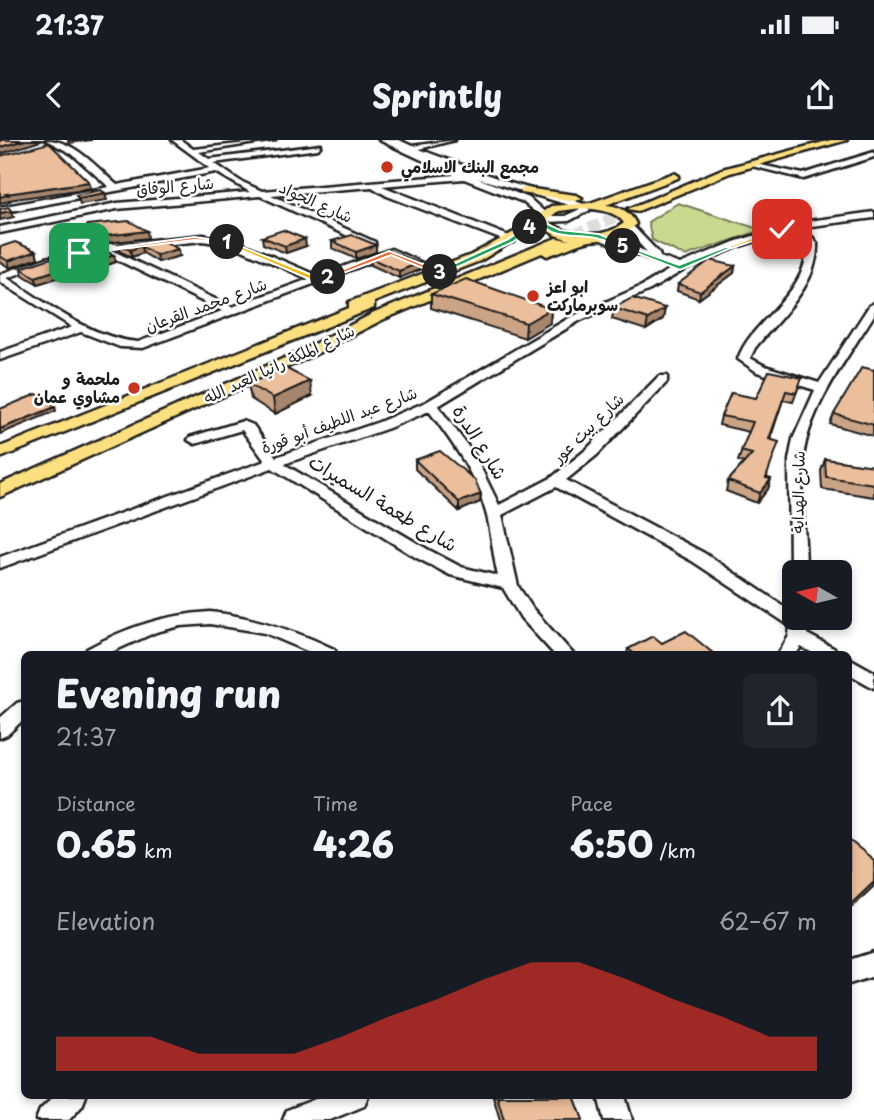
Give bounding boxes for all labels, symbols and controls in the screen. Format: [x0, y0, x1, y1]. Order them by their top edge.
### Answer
text: 21:37 [35, 5, 104, 44]
text: Sprintly [372, 71, 502, 119]
icon: back [35, 76, 73, 114]
icon: share [801, 76, 839, 114]
place label: مجمع البنك الاسلامي [401, 154, 539, 182]
marker: مجمع البنك الاسلامي [379, 159, 395, 175]
street label: شارع الوفاق [135, 170, 215, 201]
street label: شارع الجواد [275, 174, 357, 229]
pin [752, 199, 812, 259]
pin: 4 [512, 210, 548, 244]
icon: check [763, 210, 801, 248]
text: 4 [523, 212, 536, 240]
pin [49, 223, 109, 283]
pin: 1 [210, 224, 244, 259]
text: 1 [222, 227, 231, 255]
pin: 5 [606, 228, 640, 264]
text: 5 [616, 231, 629, 259]
icon: arrive [60, 234, 98, 272]
pin: 3 [422, 254, 458, 290]
text: 3 [433, 257, 446, 285]
pin: 2 [310, 260, 346, 294]
text: 2 [321, 262, 334, 290]
street label: شارع محمد القرعان [141, 271, 270, 338]
place label: ابو اعز سوبرماركت [545, 274, 618, 316]
marker: ابو اعز سوبرماركت [525, 288, 541, 304]
street label: شارع الملكة رانيا العبد الله [199, 317, 359, 410]
place label: ملحمة و مشاوي عمان [34, 366, 120, 410]
marker: ملحمة و مشاوي عمان [126, 380, 142, 396]
street label: شارع عبد اللطيف أبو قورة [257, 380, 420, 459]
street label: شارع بيت عور [545, 387, 629, 470]
street label: شارع الدرة [446, 399, 515, 485]
street label: شارع طعمة السميرات [303, 447, 463, 559]
street label: شارع الهداية [784, 450, 811, 534]
north arrow [782, 560, 852, 630]
map controls [782, 560, 852, 630]
text: Evening run [56, 664, 281, 721]
button: share [743, 674, 817, 748]
text: 21:37 [56, 719, 116, 754]
text: Distance [56, 789, 136, 817]
text: Time [313, 789, 358, 817]
text: Pace [570, 789, 613, 817]
text: 0.65 [56, 817, 138, 870]
text: 4:26 [313, 817, 394, 870]
text: 6:50 [570, 817, 653, 870]
text: km [138, 836, 172, 864]
text: /km [653, 836, 696, 864]
text: Elevation [56, 903, 155, 938]
text: 62–67 m [719, 903, 817, 938]

